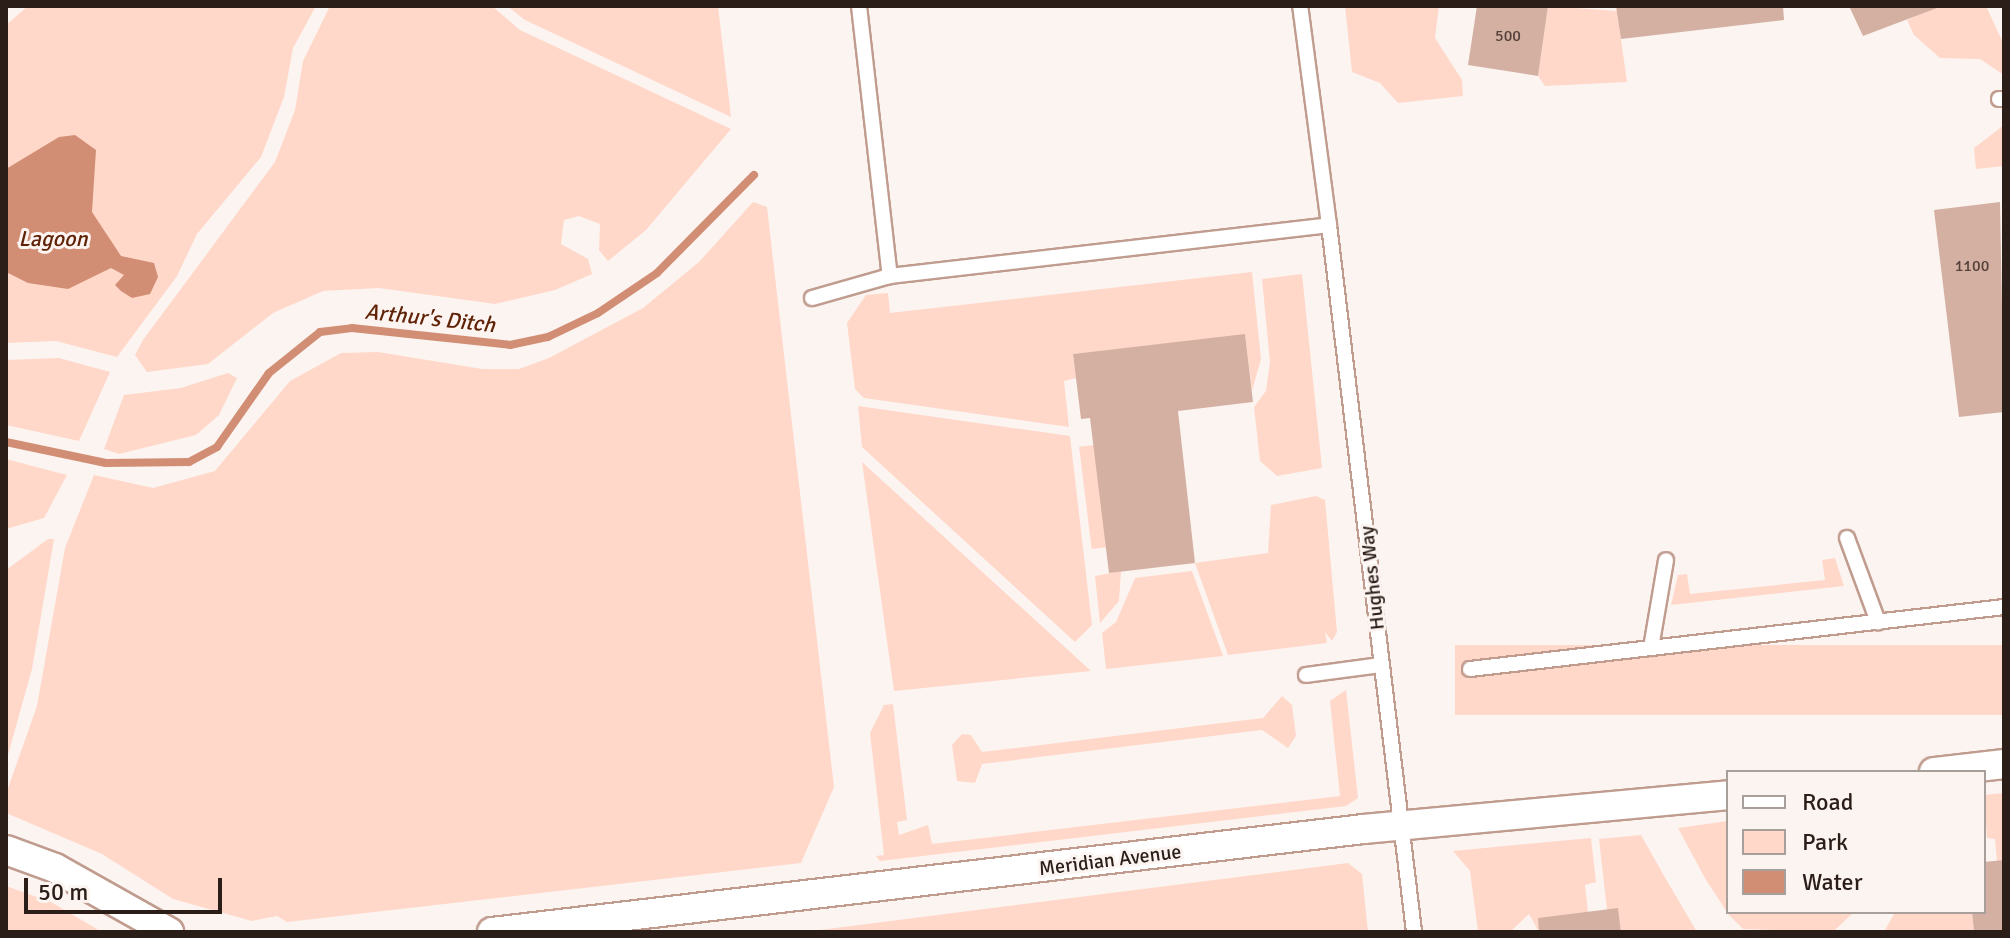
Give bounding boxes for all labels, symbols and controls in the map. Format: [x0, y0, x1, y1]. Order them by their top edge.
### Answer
house number: 500 [1495, 26, 1521, 46]
water label: Lagoon [19, 226, 87, 252]
house number: 1100 [1955, 256, 1989, 276]
water label: Arthur's Ditch [364, 298, 496, 338]
street label: Hughes Way [1355, 525, 1389, 631]
legend [1726, 770, 1986, 914]
text: Road [1802, 787, 1853, 817]
text: Park [1802, 827, 1848, 857]
street label: Meridian Avenue [1037, 839, 1183, 881]
scale bar [28, 862, 226, 912]
text: Water [1802, 867, 1862, 897]
text: 50 m [38, 877, 88, 907]

